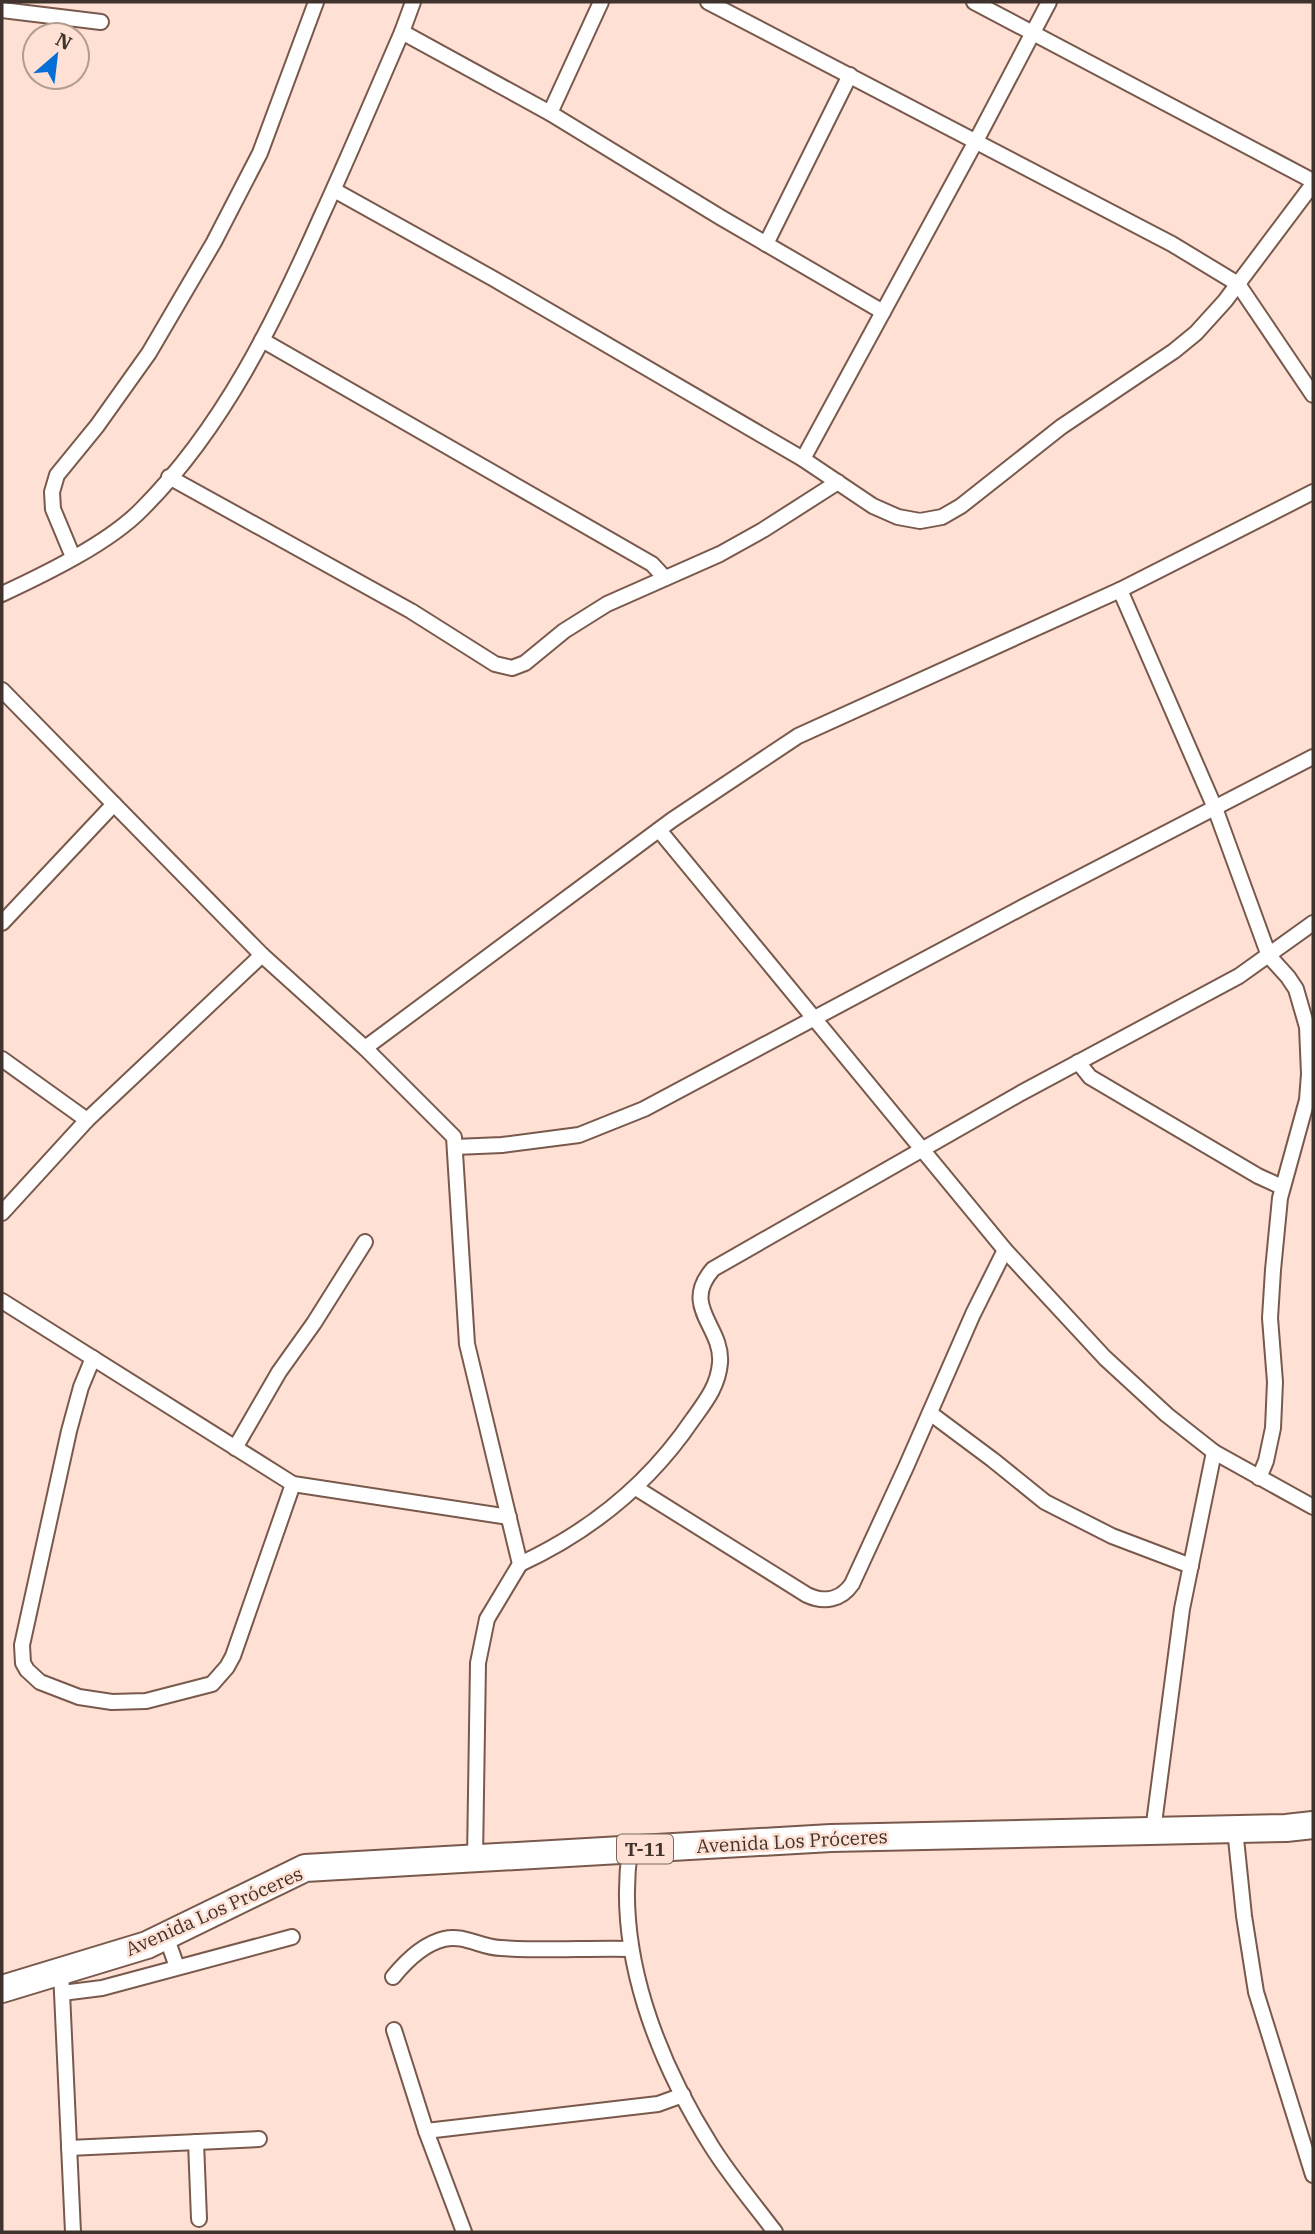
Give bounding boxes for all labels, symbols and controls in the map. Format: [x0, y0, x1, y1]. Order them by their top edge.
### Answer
north arrow [21, 21, 91, 91]
text: N [52, 27, 76, 55]
street label: Avenida Los Próceres [696, 1824, 888, 1858]
road number: T-11 [617, 1835, 673, 1864]
street label: Avenida Los Próceres [122, 1861, 306, 1961]

